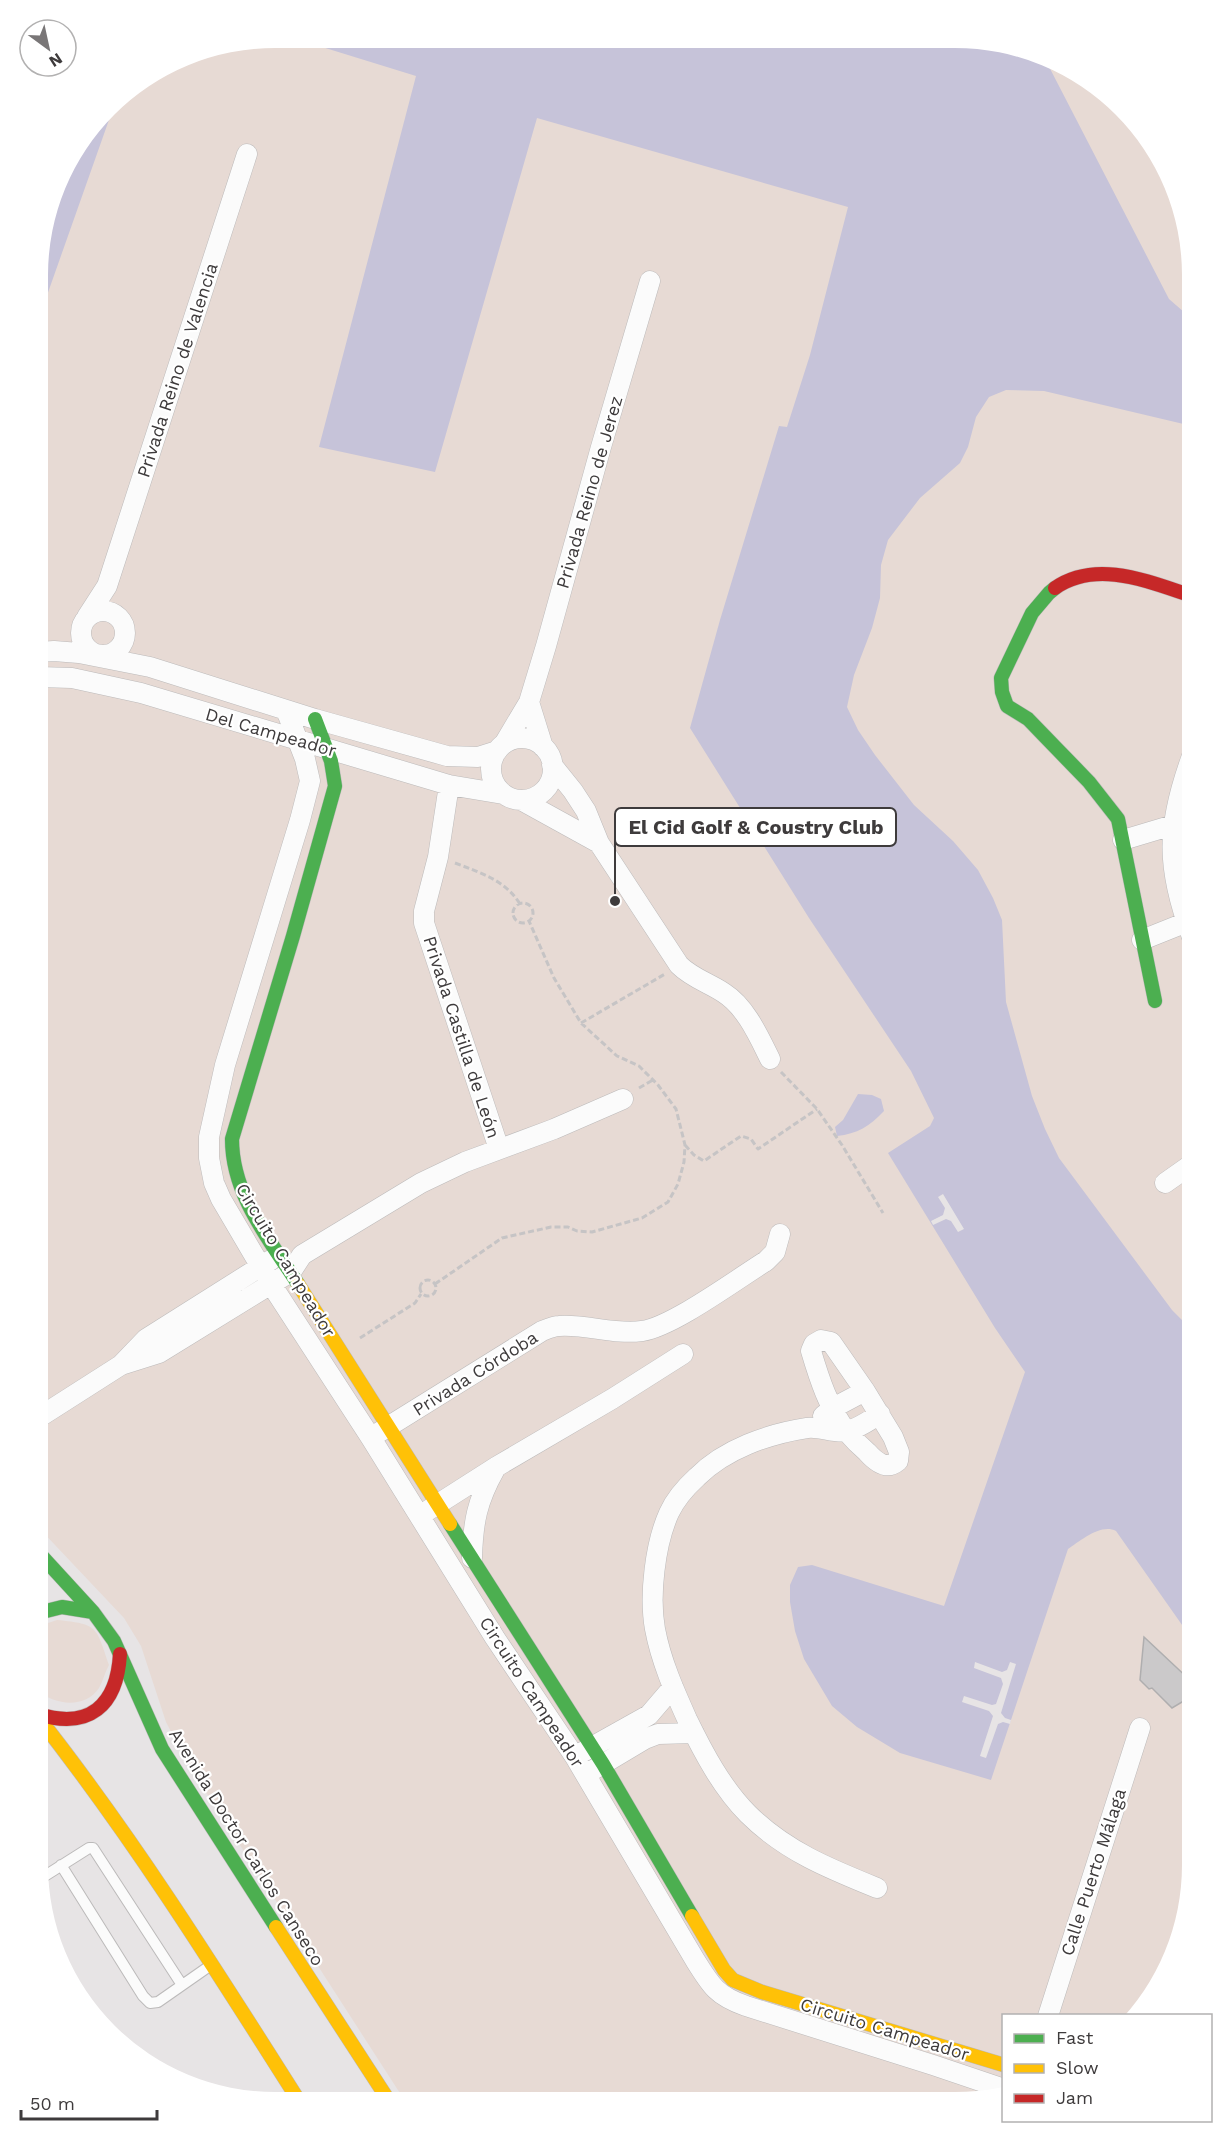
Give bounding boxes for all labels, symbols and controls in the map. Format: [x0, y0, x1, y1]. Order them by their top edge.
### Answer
north arrow [18, 18, 78, 78]
text: N [46, 49, 66, 71]
street label: Privada Reino de Valencia [132, 260, 222, 480]
street label: Privada Reino de Jerez [551, 393, 627, 591]
street label: Del Campeador [203, 703, 339, 761]
callout: El Cid Golf & Coustry Club [615, 808, 896, 846]
text: El Cid Golf & Coustry Club [628, 815, 884, 839]
street label: Privada Castilla de León [419, 933, 505, 1141]
street label: Circuito Campeador [232, 1179, 340, 1341]
street label: Privada Córdoba [409, 1326, 541, 1420]
street label: Circuito Campeador [475, 1613, 589, 1771]
street label: Avenida Doctor Carlos Canseco [165, 1725, 329, 1969]
street label: Calle Puerto Málaga [1056, 1786, 1130, 1958]
street label: Circuito Campeador [798, 1993, 972, 2065]
legend [1002, 2014, 1212, 2122]
text: Fast [1056, 2027, 1094, 2048]
text: Slow [1056, 2057, 1099, 2078]
scale bar [21, 2083, 158, 2121]
text: Jam [1056, 2087, 1093, 2108]
text: 50 m [30, 2093, 75, 2114]

